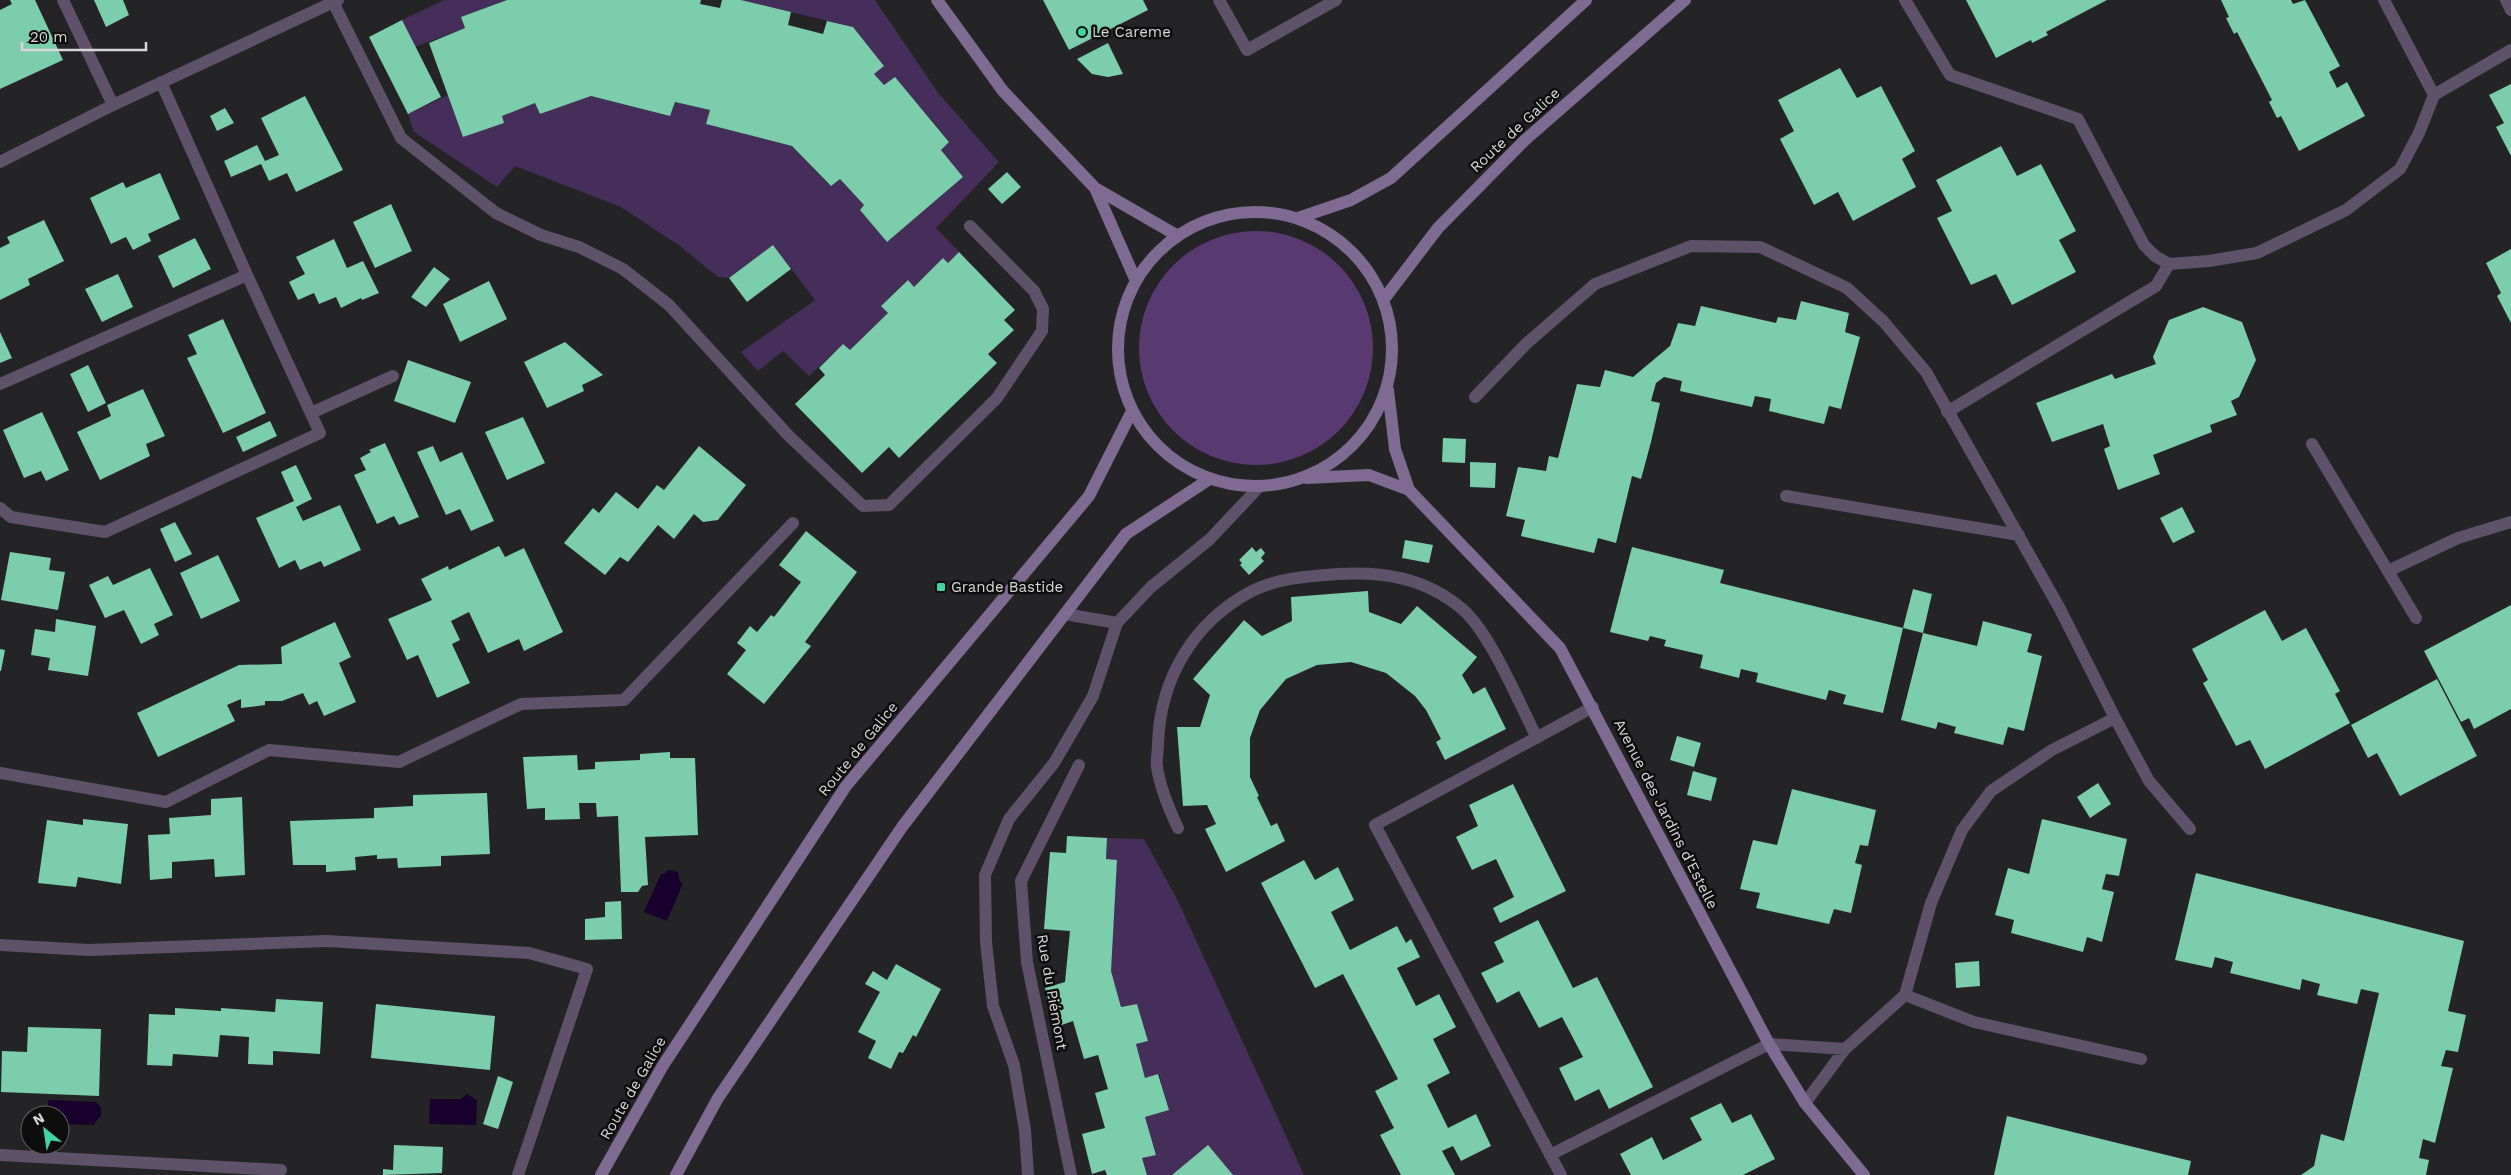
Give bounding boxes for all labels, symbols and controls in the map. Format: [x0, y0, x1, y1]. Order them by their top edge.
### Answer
scale bar [22, 20, 146, 52]
place label: Le Careme [1092, 23, 1171, 41]
marker: Le Careme [1076, 26, 1088, 38]
text: 20 m [30, 28, 68, 46]
street label: Route de Galice [1466, 84, 1564, 176]
place label: Grande Bastide [951, 578, 1063, 596]
marker: Grande Bastide [935, 581, 947, 593]
street label: Route de Galice [814, 698, 902, 800]
street label: Avenue des Jardins d’Estelle [1610, 716, 1722, 912]
street label: Rue du Piémont [1033, 933, 1071, 1052]
street label: Route de Galice [596, 1033, 670, 1143]
north arrow [20, 1105, 70, 1155]
text: N [30, 1109, 47, 1128]

